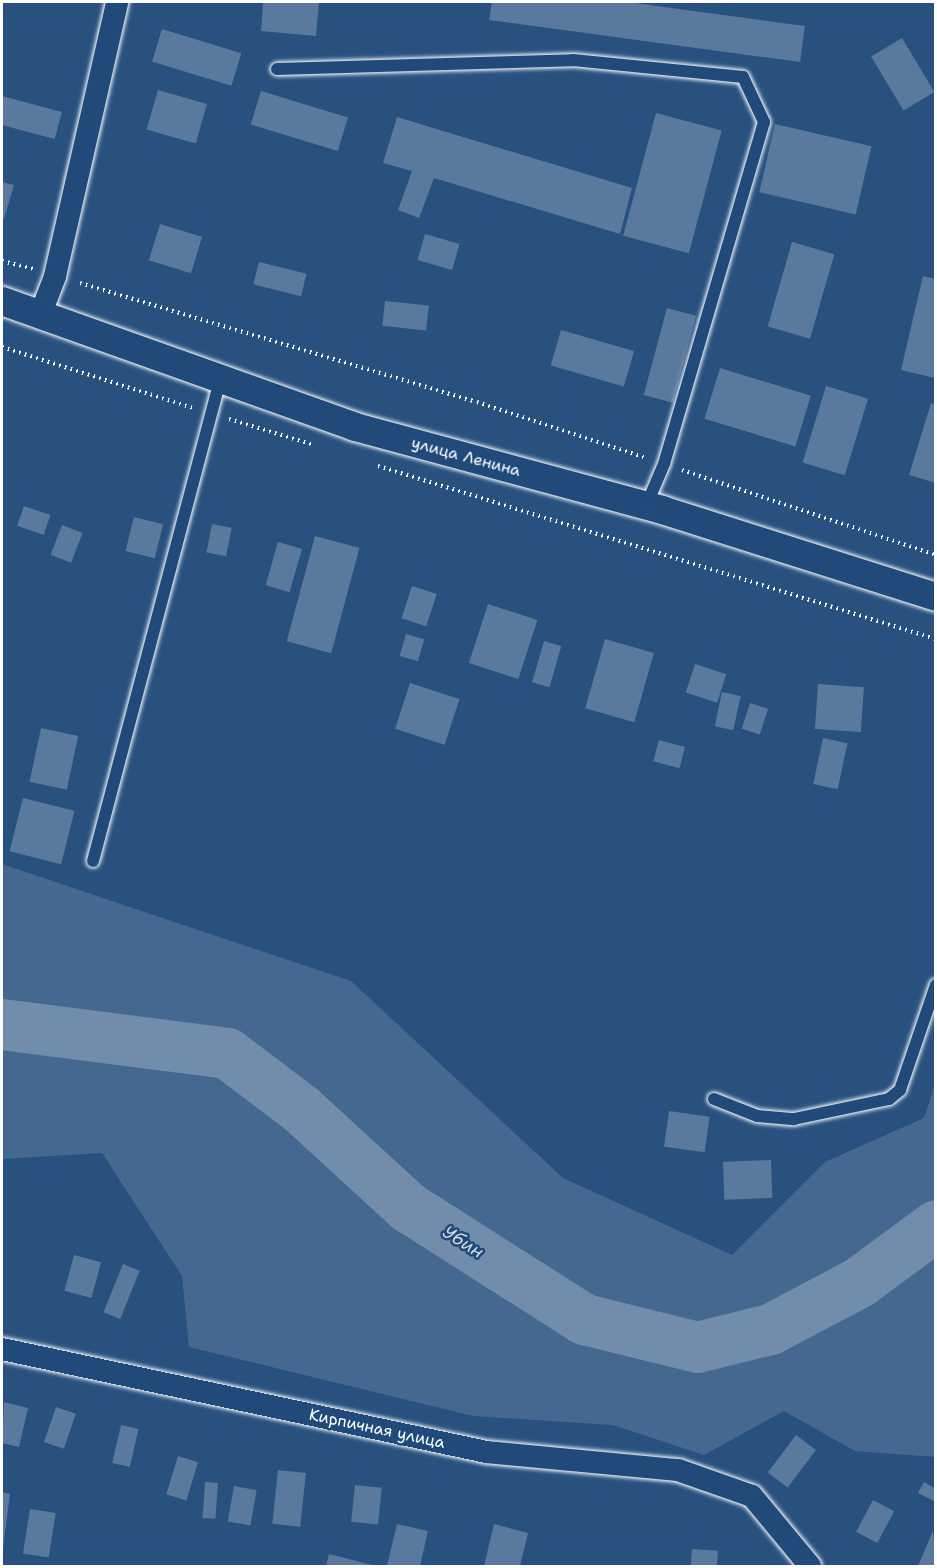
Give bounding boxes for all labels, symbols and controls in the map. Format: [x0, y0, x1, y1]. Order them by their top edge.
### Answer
street label: улица Ленина [409, 433, 523, 481]
water label: Убин [438, 1221, 488, 1263]
street label: Кирпичная улица [307, 1405, 447, 1453]

